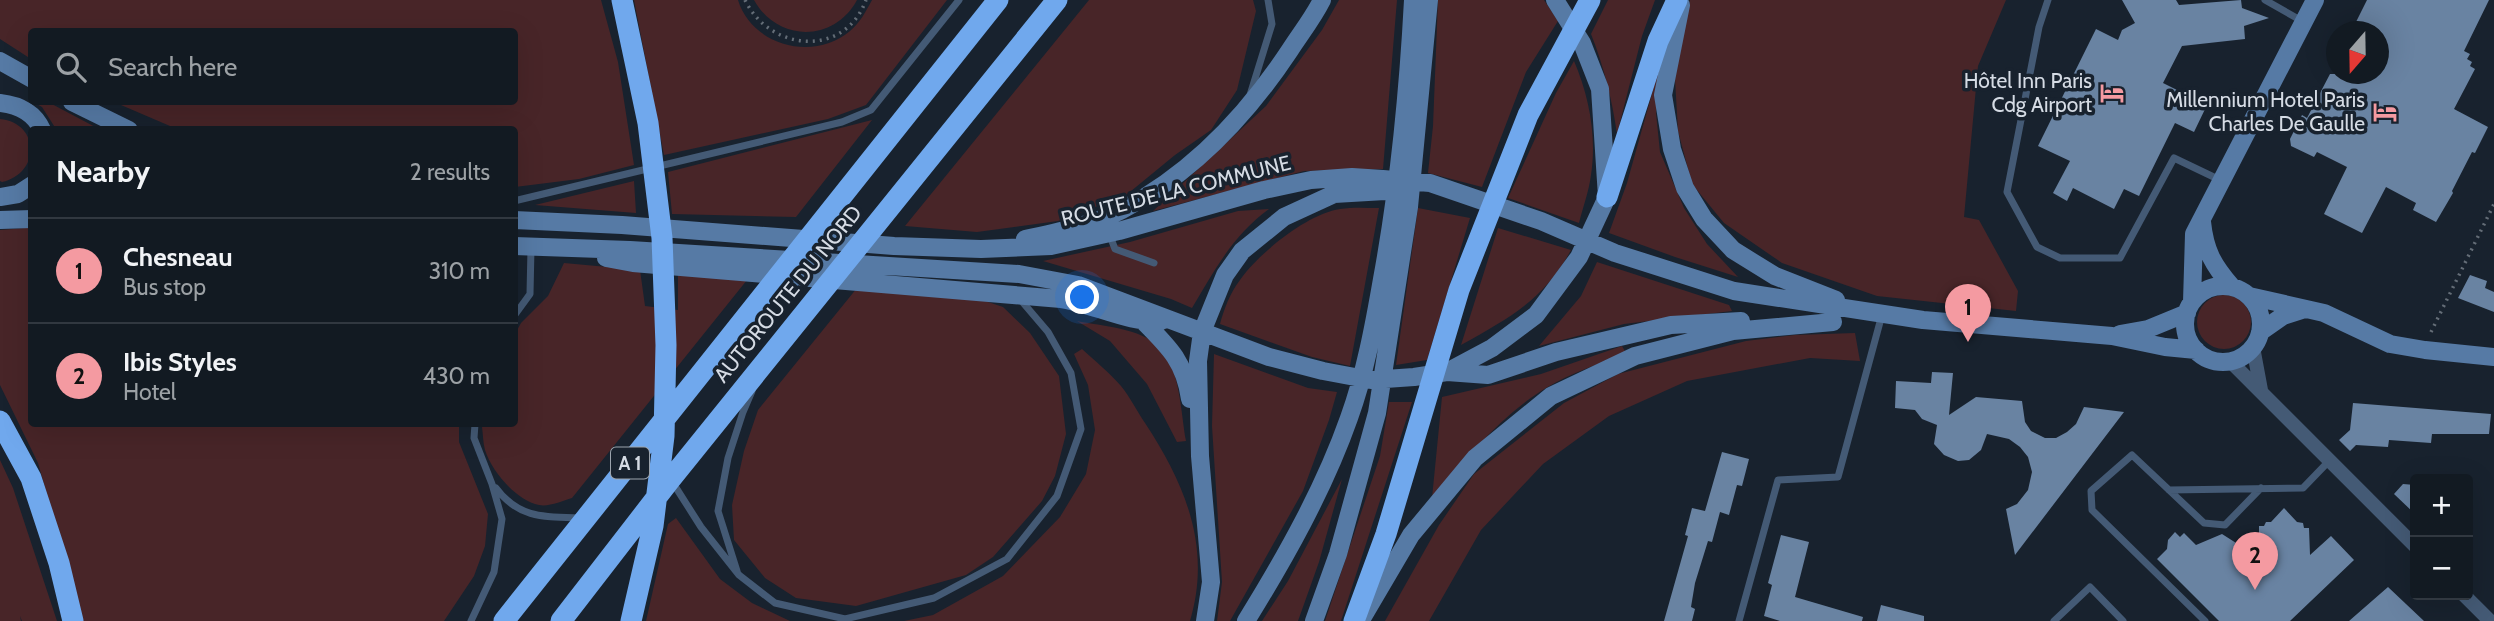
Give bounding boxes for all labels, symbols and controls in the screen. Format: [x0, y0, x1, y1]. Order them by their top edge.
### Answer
north arrow [2326, 21, 2389, 84]
search box [28, 28, 518, 105]
icon: search [52, 48, 90, 86]
text: Search here [108, 51, 237, 83]
place label: Hôtel Inn Paris Cdg Airport [1964, 68, 2092, 117]
hotel icon: Hôtel Inn Paris Cdg Airport [2098, 79, 2126, 107]
place label: Millennium Hotel Paris Charles De Gaulle [2166, 87, 2365, 136]
hotel icon: Millennium Hotel Paris Charles De Gaulle [2371, 98, 2399, 126]
street label: ROUTE DE LA COMMUNE [1059, 150, 1293, 231]
text: Nearby [56, 153, 150, 190]
text: 2 results [410, 158, 490, 186]
street label: AUTOROUTE DU NORD [709, 200, 867, 387]
text: Chesneau [123, 241, 233, 273]
text: 1 [75, 257, 83, 285]
text: 310 m [429, 257, 490, 285]
text: Bus stop [123, 273, 206, 301]
your location [1065, 280, 1099, 314]
pin: 1 [1945, 284, 1991, 342]
text: Ibis Styles [123, 346, 237, 378]
text: 2 [73, 362, 85, 390]
text: 430 m [423, 362, 490, 390]
text: Hotel [123, 378, 176, 406]
road number: A 1 [611, 447, 649, 478]
map controls [2410, 474, 2473, 600]
button: + [2410, 474, 2473, 537]
pin: 2 [2232, 532, 2278, 590]
button: − [2410, 537, 2473, 600]

